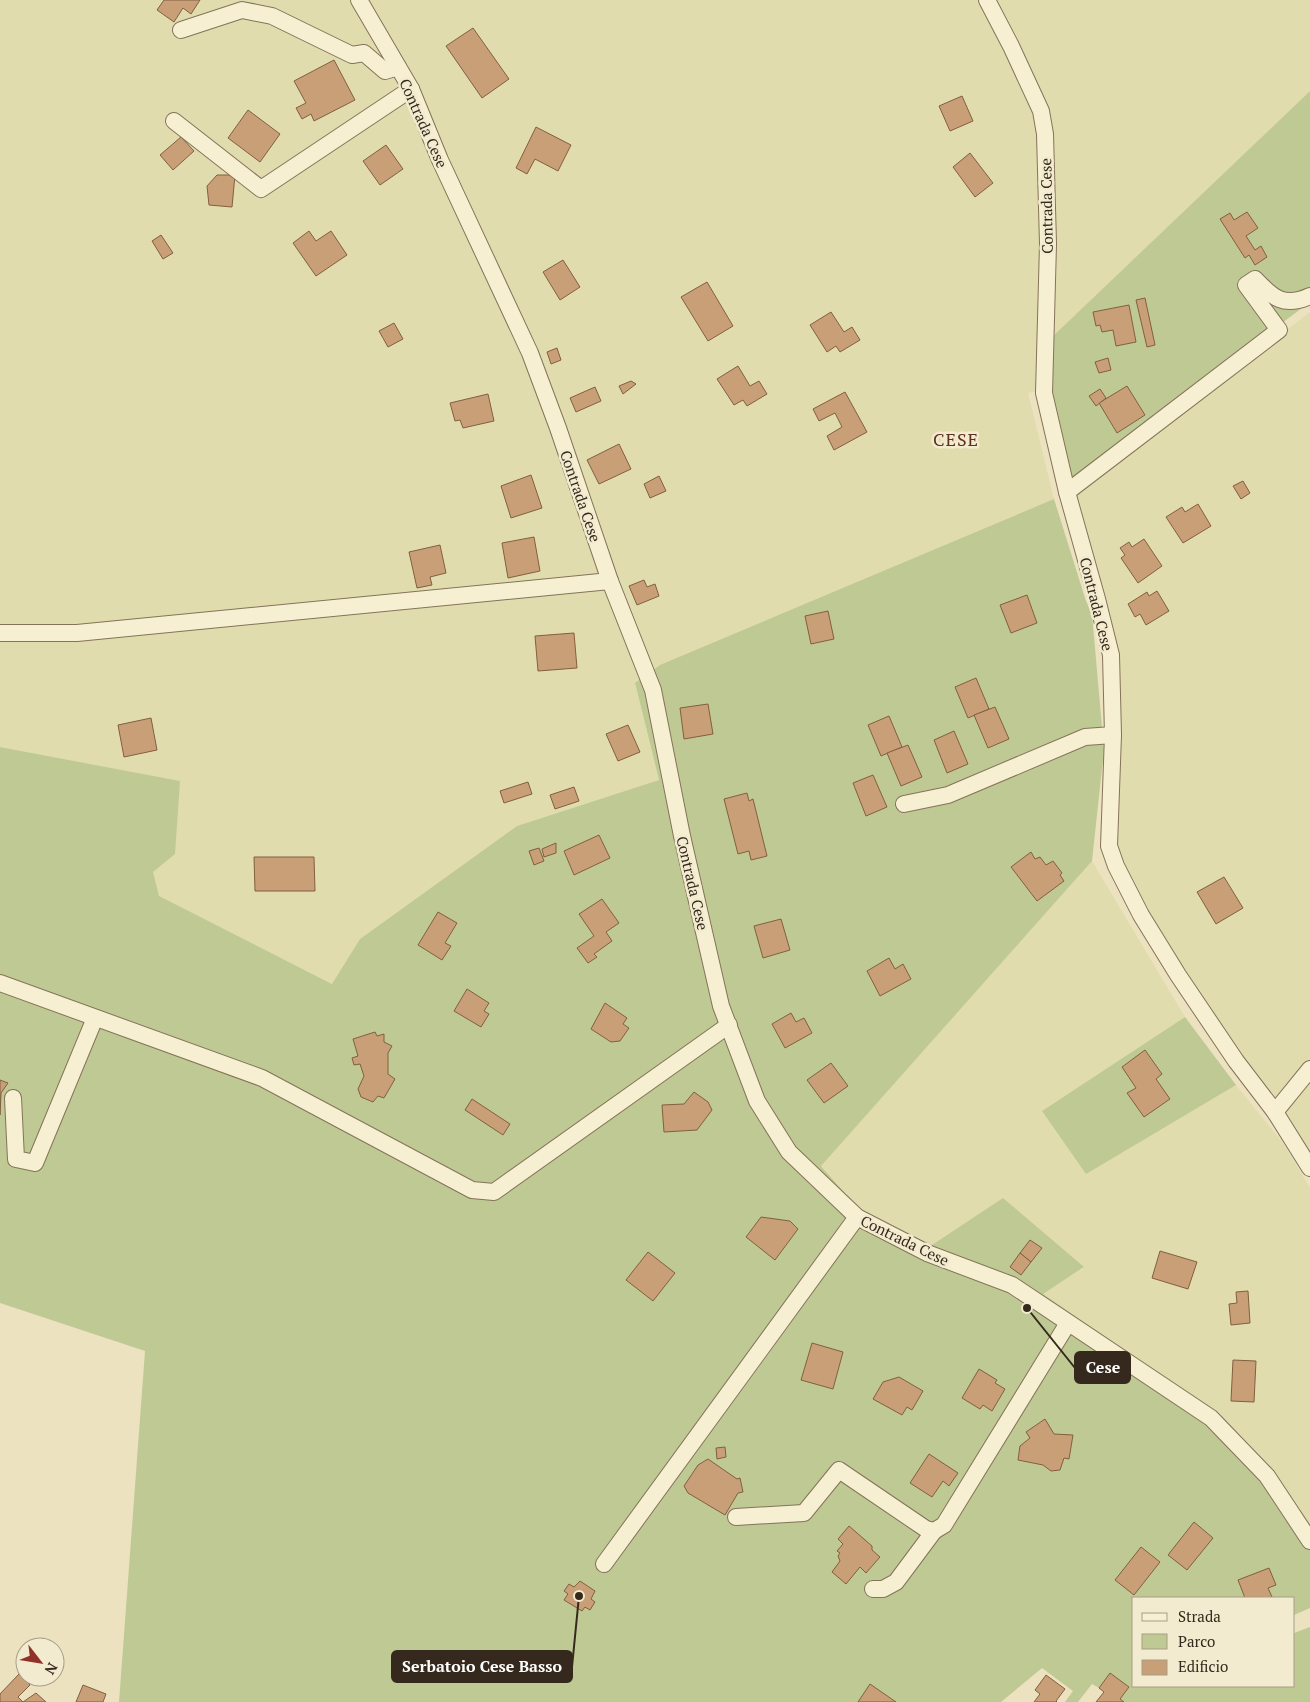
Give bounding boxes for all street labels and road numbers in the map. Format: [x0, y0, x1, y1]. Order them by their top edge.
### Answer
street label: Contrada Cese [395, 75, 453, 171]
street label: Contrada Cese [1035, 158, 1057, 254]
street label: Contrada Cese [556, 447, 606, 545]
street label: Contrada Cese [1076, 555, 1118, 653]
street label: Contrada Cese [672, 834, 714, 932]
street label: Contrada Cese [858, 1210, 952, 1270]

